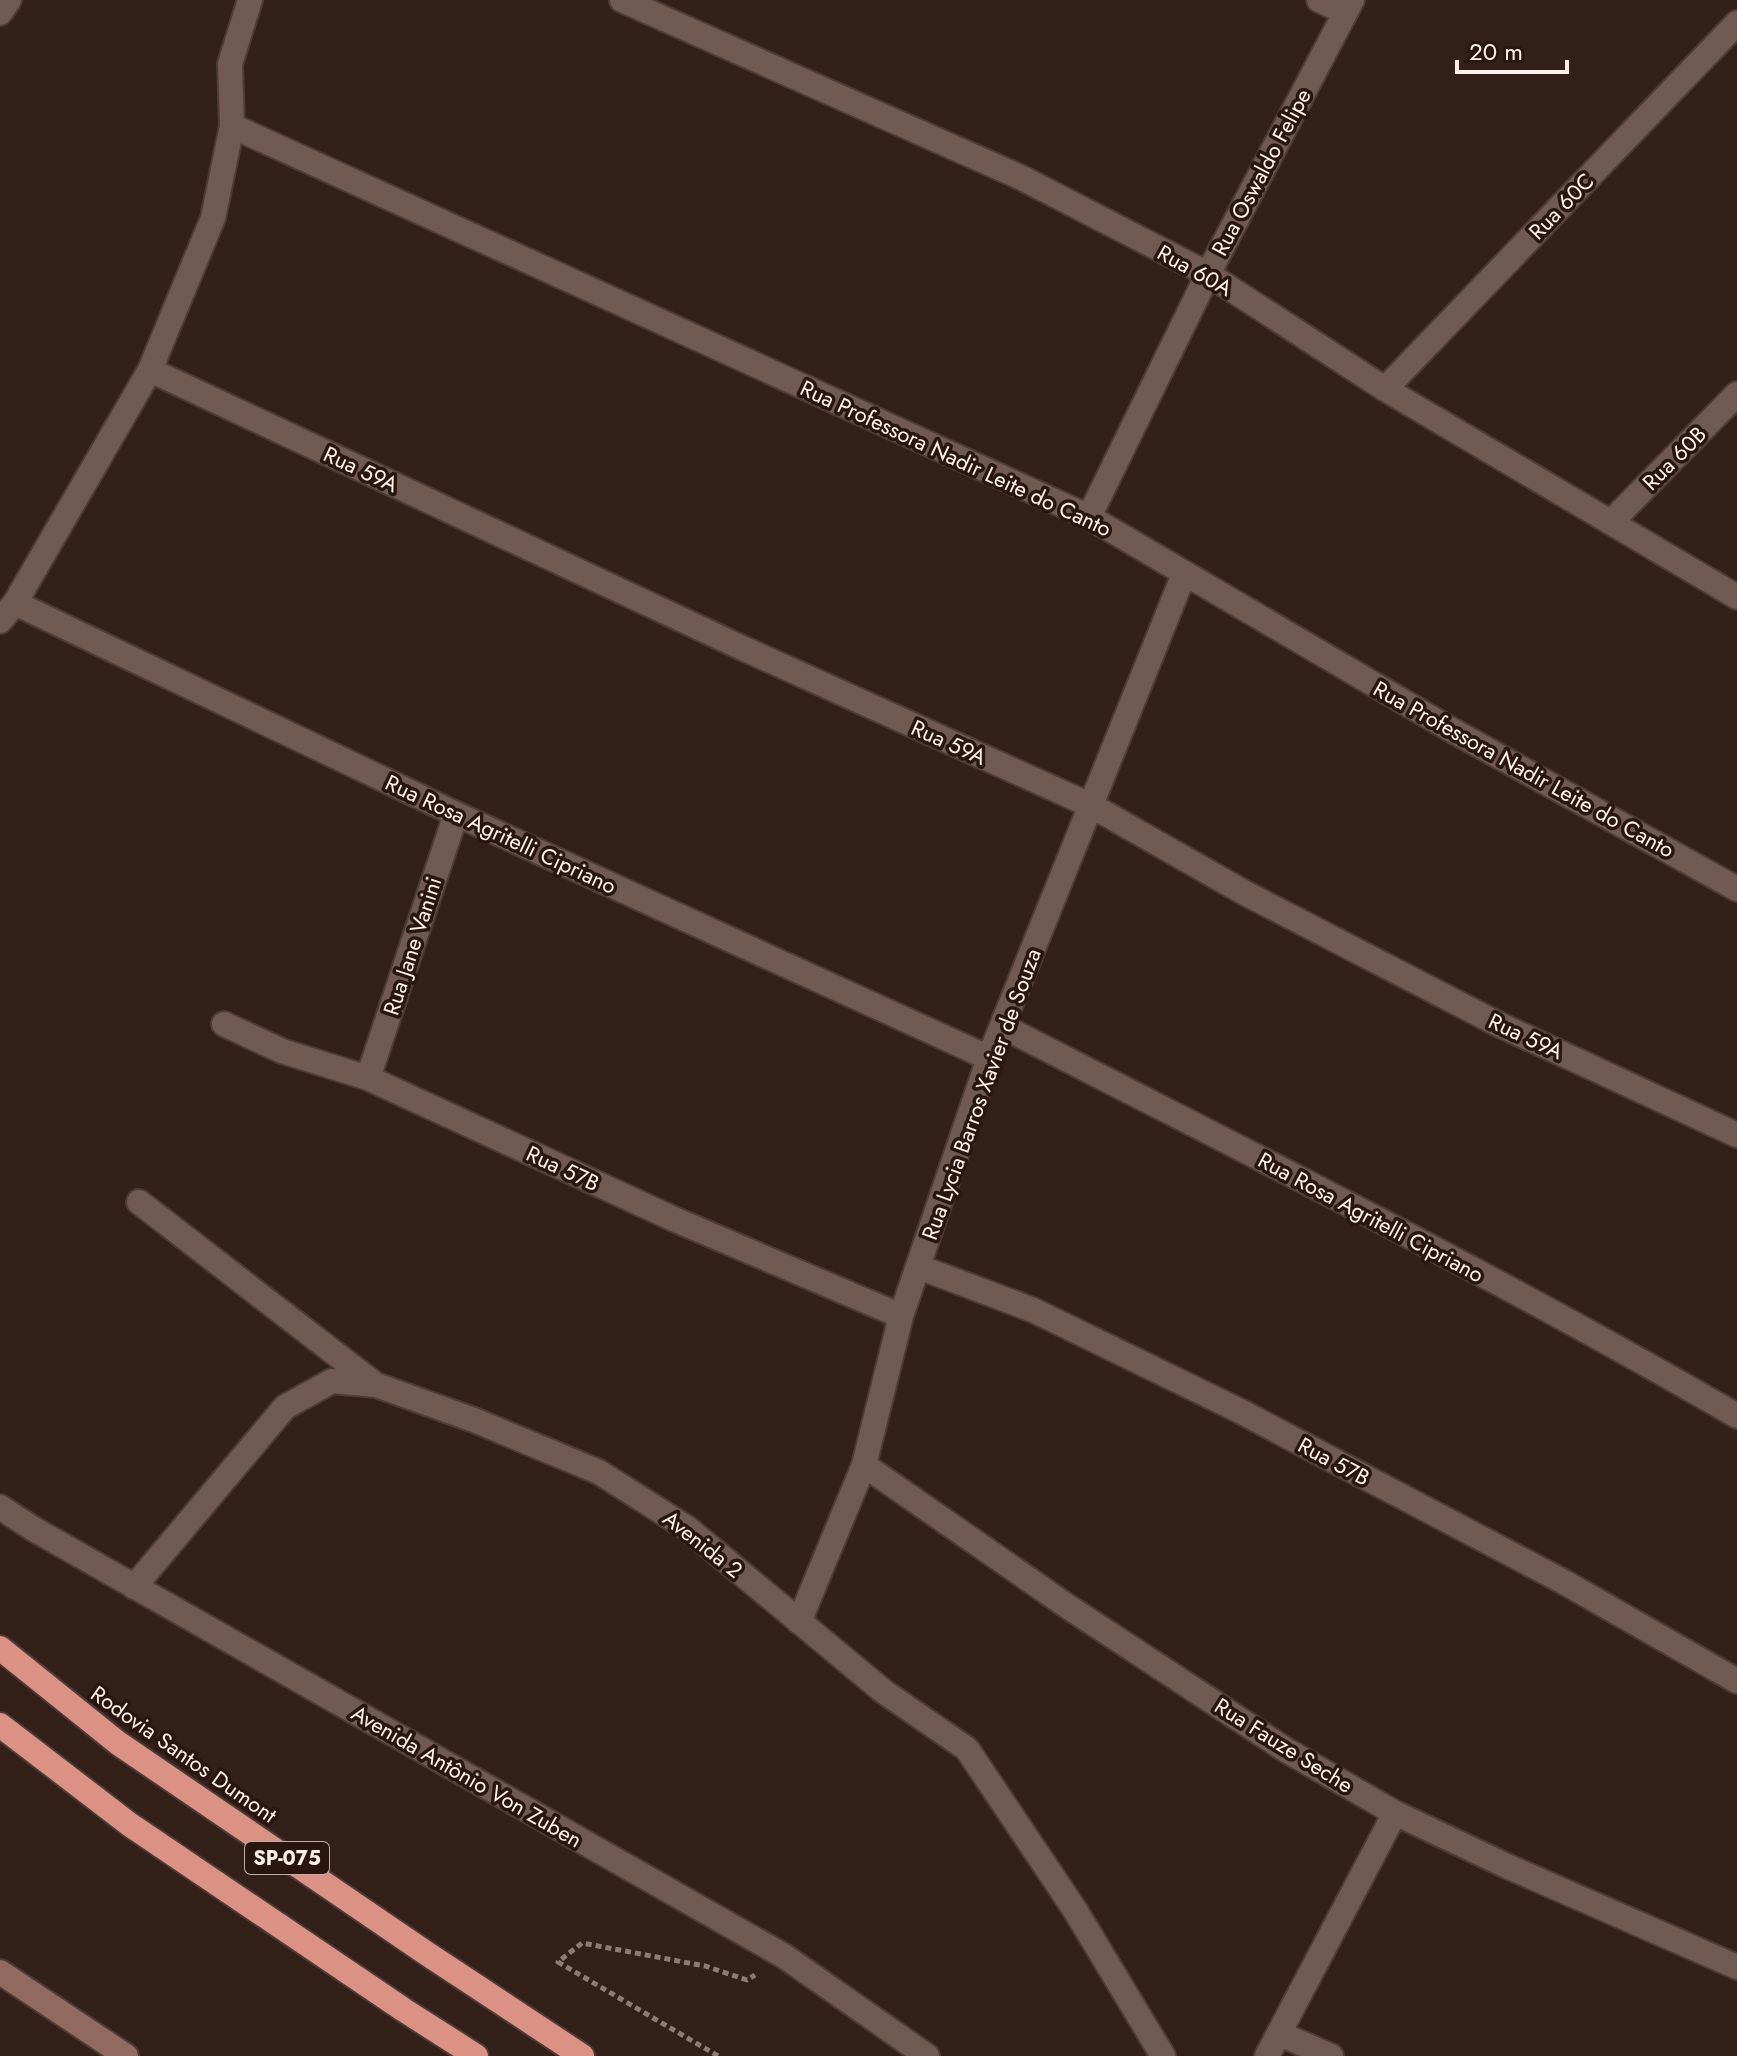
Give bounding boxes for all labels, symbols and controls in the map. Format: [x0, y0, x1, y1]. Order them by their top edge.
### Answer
scale bar [1457, 24, 1567, 74]
text: 20 m [1469, 34, 1523, 69]
street label: Rua Oswaldo Felipe [1203, 83, 1319, 261]
street label: Rua 60C [1521, 165, 1601, 247]
street label: Rua 60A [1152, 236, 1239, 304]
street label: Rua Professora Nadir Leite do Canto [795, 372, 1117, 544]
street label: Rua 60B [1635, 419, 1713, 497]
street label: Rua 59A [318, 438, 404, 500]
street label: Rua Professora Nadir Leite do Canto [1368, 673, 1680, 865]
street label: Rua 59A [906, 711, 992, 773]
street label: Rua Rosa Agritelli Cipriano [380, 766, 622, 902]
street label: Rua Jane Vanini [375, 873, 449, 1019]
street label: Rua Lycia Barros Xavier de Souza [913, 944, 1049, 1244]
street label: Rua 59A [1483, 1005, 1569, 1067]
street label: Rua 57B [521, 1137, 605, 1199]
street label: Rua Rosa Agritelli Cipriano [1252, 1144, 1490, 1290]
street label: Rua 57B [1292, 1429, 1376, 1493]
street label: Avenida 2 [656, 1503, 750, 1585]
street label: Rodovia Santos Dumont [84, 1678, 284, 1831]
street label: Rua Fauze Seche [1209, 1690, 1359, 1800]
street label: Avenida Antônio Von Zuben [346, 1697, 588, 1855]
road number: SP-075 [245, 1842, 329, 1874]

